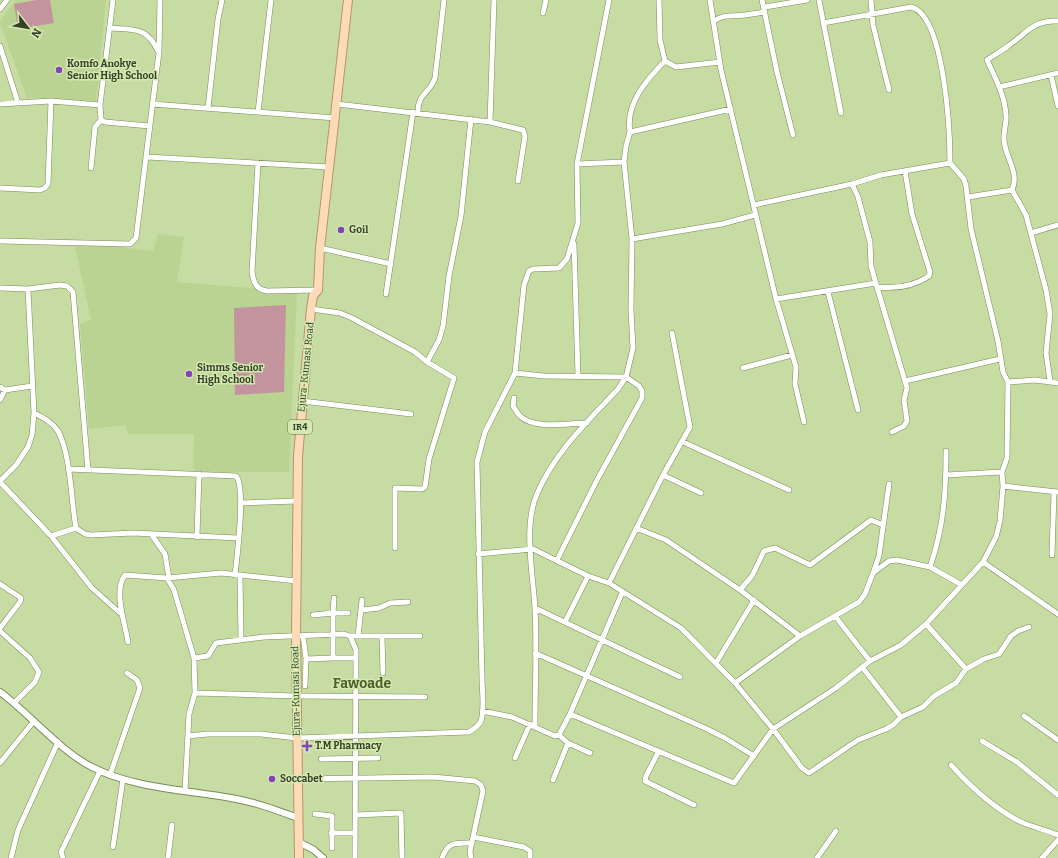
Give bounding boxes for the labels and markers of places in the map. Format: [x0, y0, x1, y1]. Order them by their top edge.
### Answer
place label: Komfo Anokye Senior High School [67, 58, 157, 82]
marker: Komfo Anokye Senior High School [54, 65, 64, 75]
place label: Goil [349, 224, 368, 236]
marker: Goil [336, 225, 346, 235]
place label: Simms Senior High School [197, 362, 264, 386]
marker: Simms Senior High School [184, 369, 194, 379]
place label: T.M Pharmacy [315, 740, 382, 752]
marker: T.M Pharmacy [302, 741, 312, 751]
place label: Soccabet [280, 773, 323, 785]
marker: Soccabet [267, 774, 277, 784]

